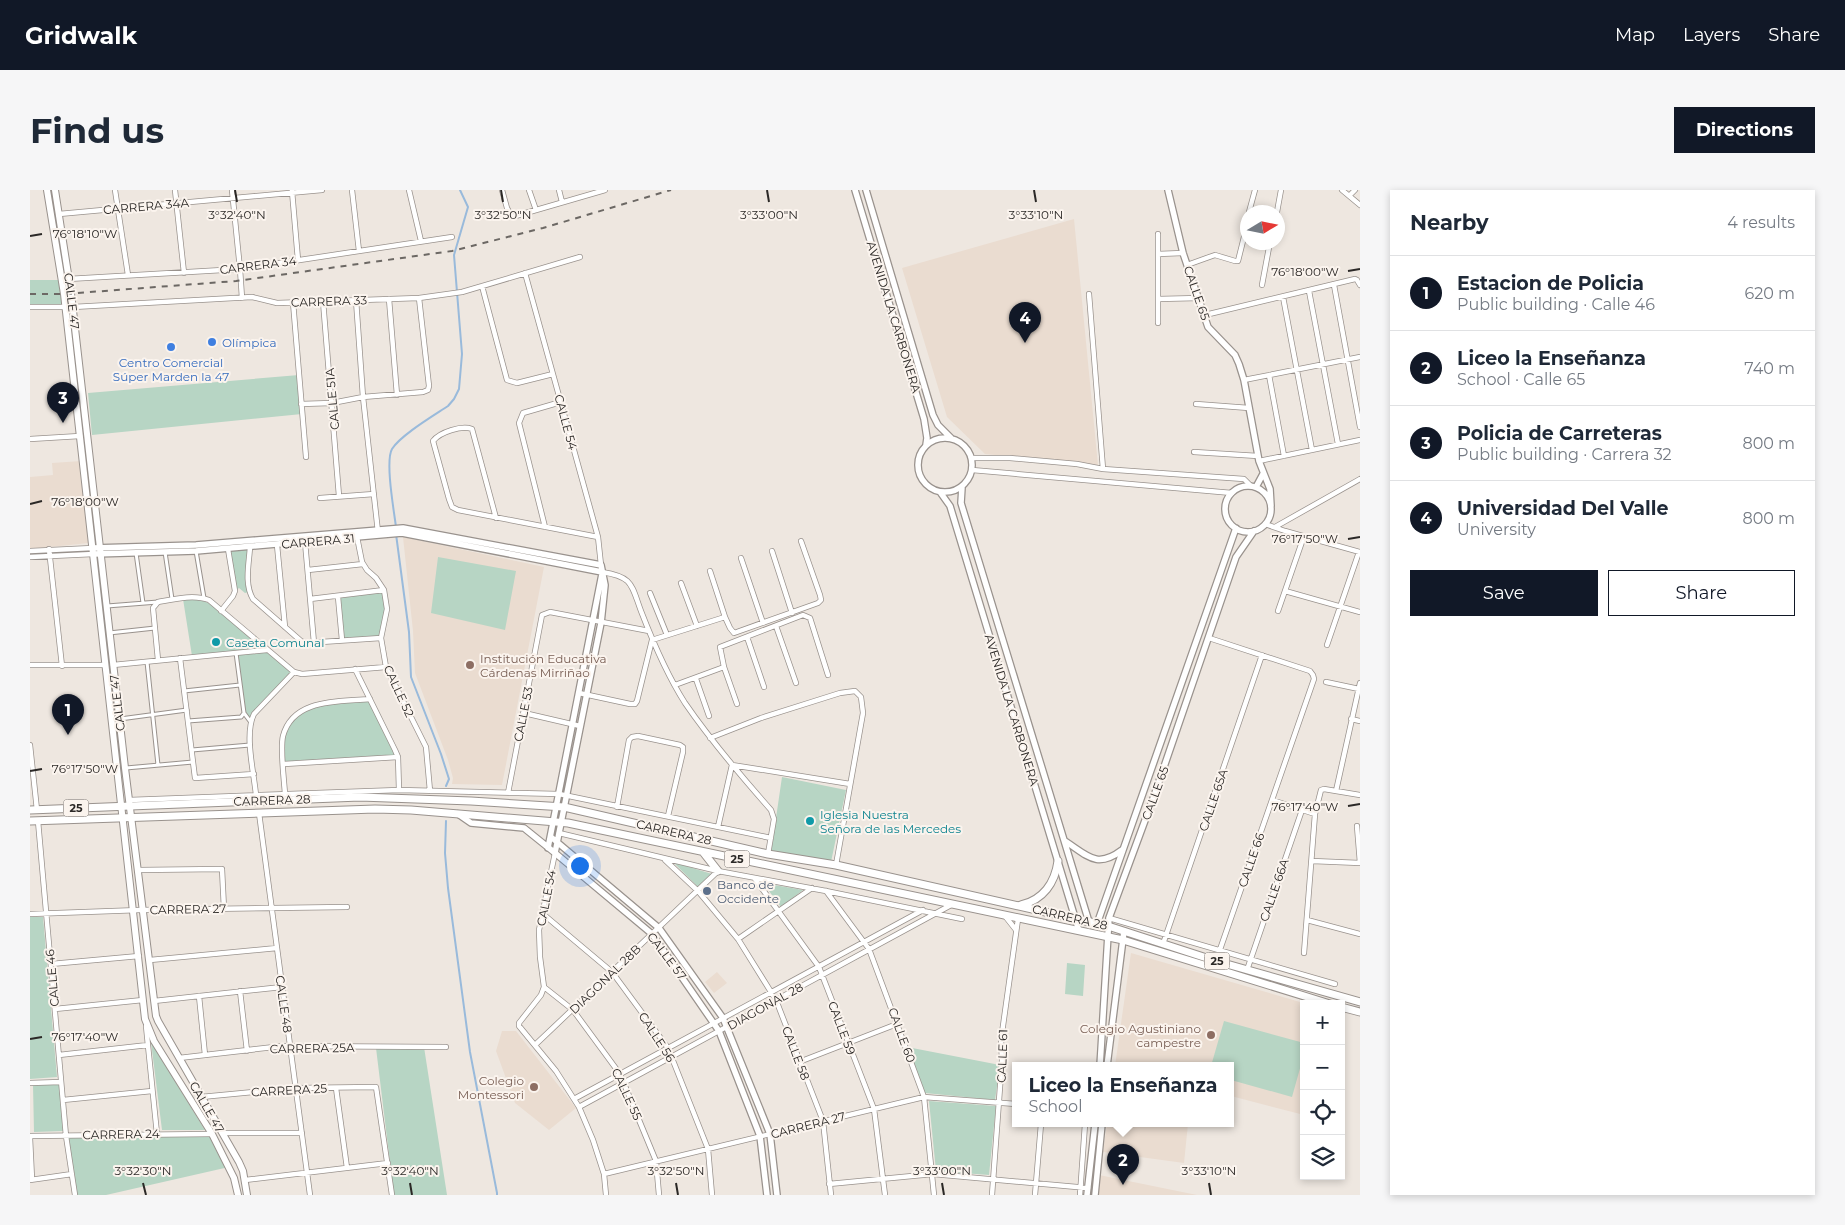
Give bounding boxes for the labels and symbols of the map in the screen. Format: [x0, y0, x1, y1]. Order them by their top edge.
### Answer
street label: CARRERA 34A [103, 195, 190, 217]
north arrow [1240, 205, 1285, 250]
text: 3°32'40"N [208, 207, 266, 222]
text: 3°32'50"N [475, 207, 531, 222]
text: 3°33'00"N [740, 207, 798, 222]
text: 3°33'10"N [1009, 207, 1063, 222]
text: 76°18'10"W [53, 226, 117, 241]
street label: AVENIDA LA CARBONERA [864, 239, 924, 395]
street label: CARRERA 34 [219, 253, 297, 277]
street label: CALLE 65 [1181, 264, 1213, 322]
text: 76°18'00"W [1271, 264, 1339, 279]
street label: CALLE 47 [61, 272, 83, 330]
street label: CARRERA 33 [291, 292, 368, 310]
pin: 4 [1009, 302, 1041, 343]
place label: Olímpica [222, 335, 276, 350]
marker: Olímpica [206, 336, 218, 348]
marker: Centro Comercial Súper Marden la 47 [165, 341, 177, 353]
place label: Centro Comercial Súper Marden la 47 [113, 355, 229, 384]
street label: CALLE 51A [322, 367, 342, 431]
pin: 3 [47, 382, 79, 423]
street label: CALLE 54 [551, 393, 581, 451]
text: 76°18'00"W [51, 494, 119, 509]
street label: CARRERA 31 [281, 530, 355, 552]
text: 76°17'50"W [1272, 531, 1338, 546]
street label: AVENIDA LA CARBONERA [982, 632, 1042, 788]
place label: Caseta Comunal [226, 635, 324, 650]
marker: Caseta Comunal [210, 636, 222, 648]
place label: Institución Educativa Cárdenas Mirriñao [480, 651, 607, 680]
marker: Institución Educativa Cárdenas Mirriñao [464, 659, 476, 671]
street label: CALLE 52 [380, 663, 418, 720]
street label: CALLE 47 [106, 674, 128, 732]
street label: CALLE 53 [510, 685, 536, 743]
pin: 1 [52, 694, 84, 735]
text: 76°17'50"W [52, 761, 118, 776]
street label: CALLE 65 [1138, 764, 1172, 822]
street label: CALLE 65A [1195, 767, 1231, 833]
street label: CARRERA 28 [233, 791, 311, 809]
text: 76°17'40"W [1272, 799, 1338, 814]
road number: 25 [64, 800, 88, 816]
place label: Iglesia Nuestra Señora de las Mercedes [820, 807, 961, 836]
marker: Iglesia Nuestra Señora de las Mercedes [804, 815, 816, 827]
street label: CARRERA 28 [635, 816, 714, 848]
street label: CALLE 66 [1235, 831, 1267, 889]
road number: 25 [724, 851, 750, 868]
your location [567, 853, 593, 879]
street label: CALLE 66A [1256, 856, 1292, 923]
street label: CALLE 54 [533, 869, 559, 927]
place label: Banco de Occidente [717, 877, 779, 906]
marker: Banco de Occidente [701, 885, 713, 897]
street label: CARRERA 27 [150, 901, 226, 917]
street label: CARRERA 28 [1031, 901, 1110, 933]
street label: CALLE 57 [644, 929, 690, 983]
street label: DIAGONAL 28B [566, 941, 644, 1017]
street label: CALLE 46 [42, 949, 62, 1007]
road number: 25 [1204, 952, 1230, 969]
street label: CALLE 48 [273, 974, 296, 1034]
street label: DIAGONAL 28 [724, 979, 806, 1033]
street label: CALLE 59 [825, 999, 859, 1057]
street label: CALLE 60 [885, 1005, 919, 1065]
street label: CALLE 56 [635, 1009, 679, 1065]
place label: Colegio Agustiniano campestre [1080, 1021, 1201, 1050]
street label: CALLE 58 [779, 1024, 813, 1082]
text: 76°17'40"W [52, 1029, 118, 1044]
street label: CALLE 61 [994, 1029, 1010, 1083]
marker: Colegio Agustiniano campestre [1205, 1029, 1217, 1041]
street label: CARRERA 25A [269, 1040, 355, 1056]
street label: CALLE 55 [608, 1066, 646, 1123]
place label: Colegio Montessori [458, 1073, 524, 1102]
street label: CALLE 47 [186, 1079, 228, 1135]
street label: CARRERA 25 [251, 1081, 328, 1099]
marker: Colegio Montessori [528, 1081, 540, 1093]
street label: CARRERA 27 [769, 1108, 847, 1142]
street label: CARRERA 24 [82, 1126, 160, 1142]
pin: 2 [1107, 1144, 1139, 1185]
text: 3°32'30"N [114, 1163, 172, 1178]
text: 3°32'40"N [381, 1163, 439, 1178]
text: 3°32'50"N [648, 1163, 704, 1178]
text: 3°33'00"N [913, 1163, 971, 1178]
text: 3°33'10"N [1182, 1163, 1236, 1178]

